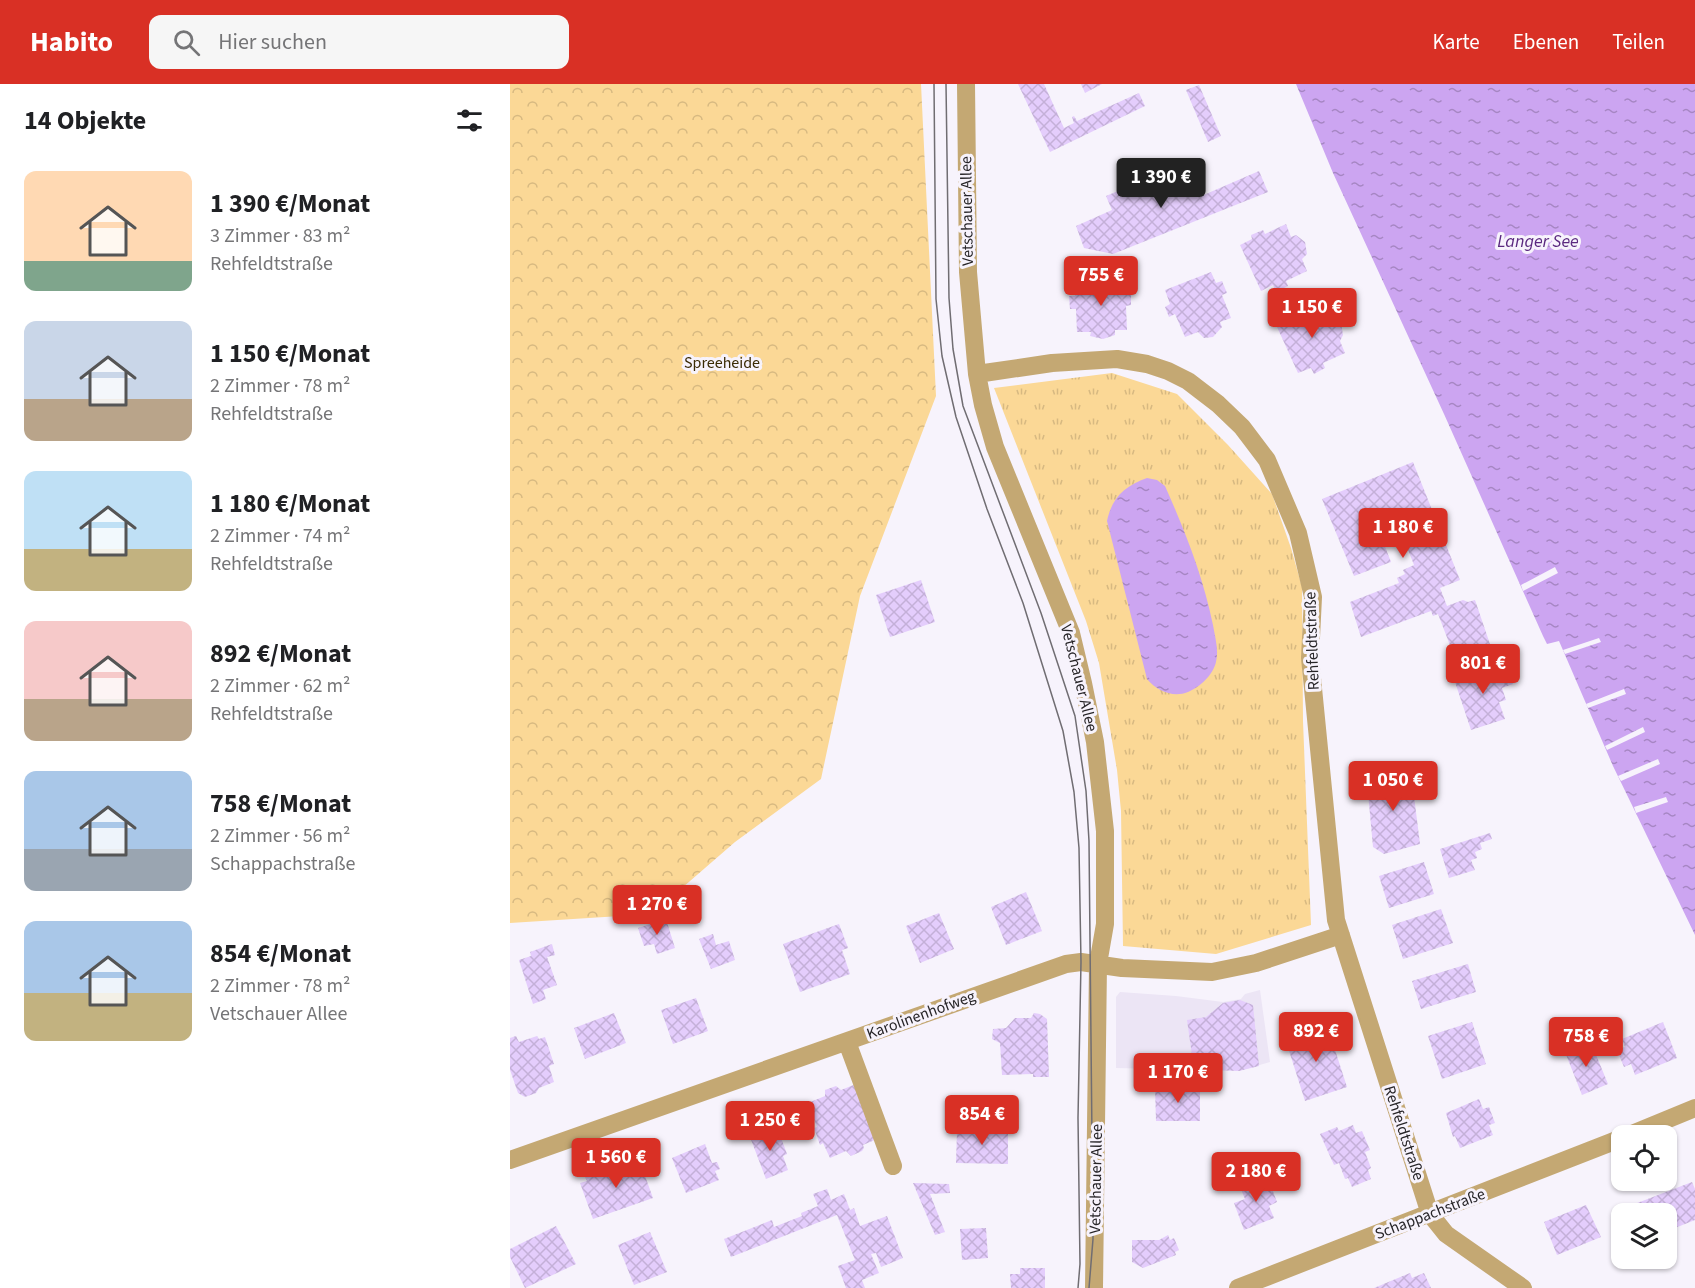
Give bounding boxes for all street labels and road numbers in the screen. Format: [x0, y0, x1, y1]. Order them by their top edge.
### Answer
street label: Vetschauer Allee [955, 156, 979, 266]
street label: Rehfeldtstraße [1299, 591, 1325, 691]
street label: Vetschauer Allee [1055, 622, 1103, 734]
street label: Karolinenhofweg [864, 985, 978, 1045]
street label: Rehfeldtstraße [1378, 1083, 1430, 1183]
street label: Vetschauer Allee [1084, 1124, 1108, 1234]
street label: Schappachstraße [1372, 1183, 1488, 1245]

